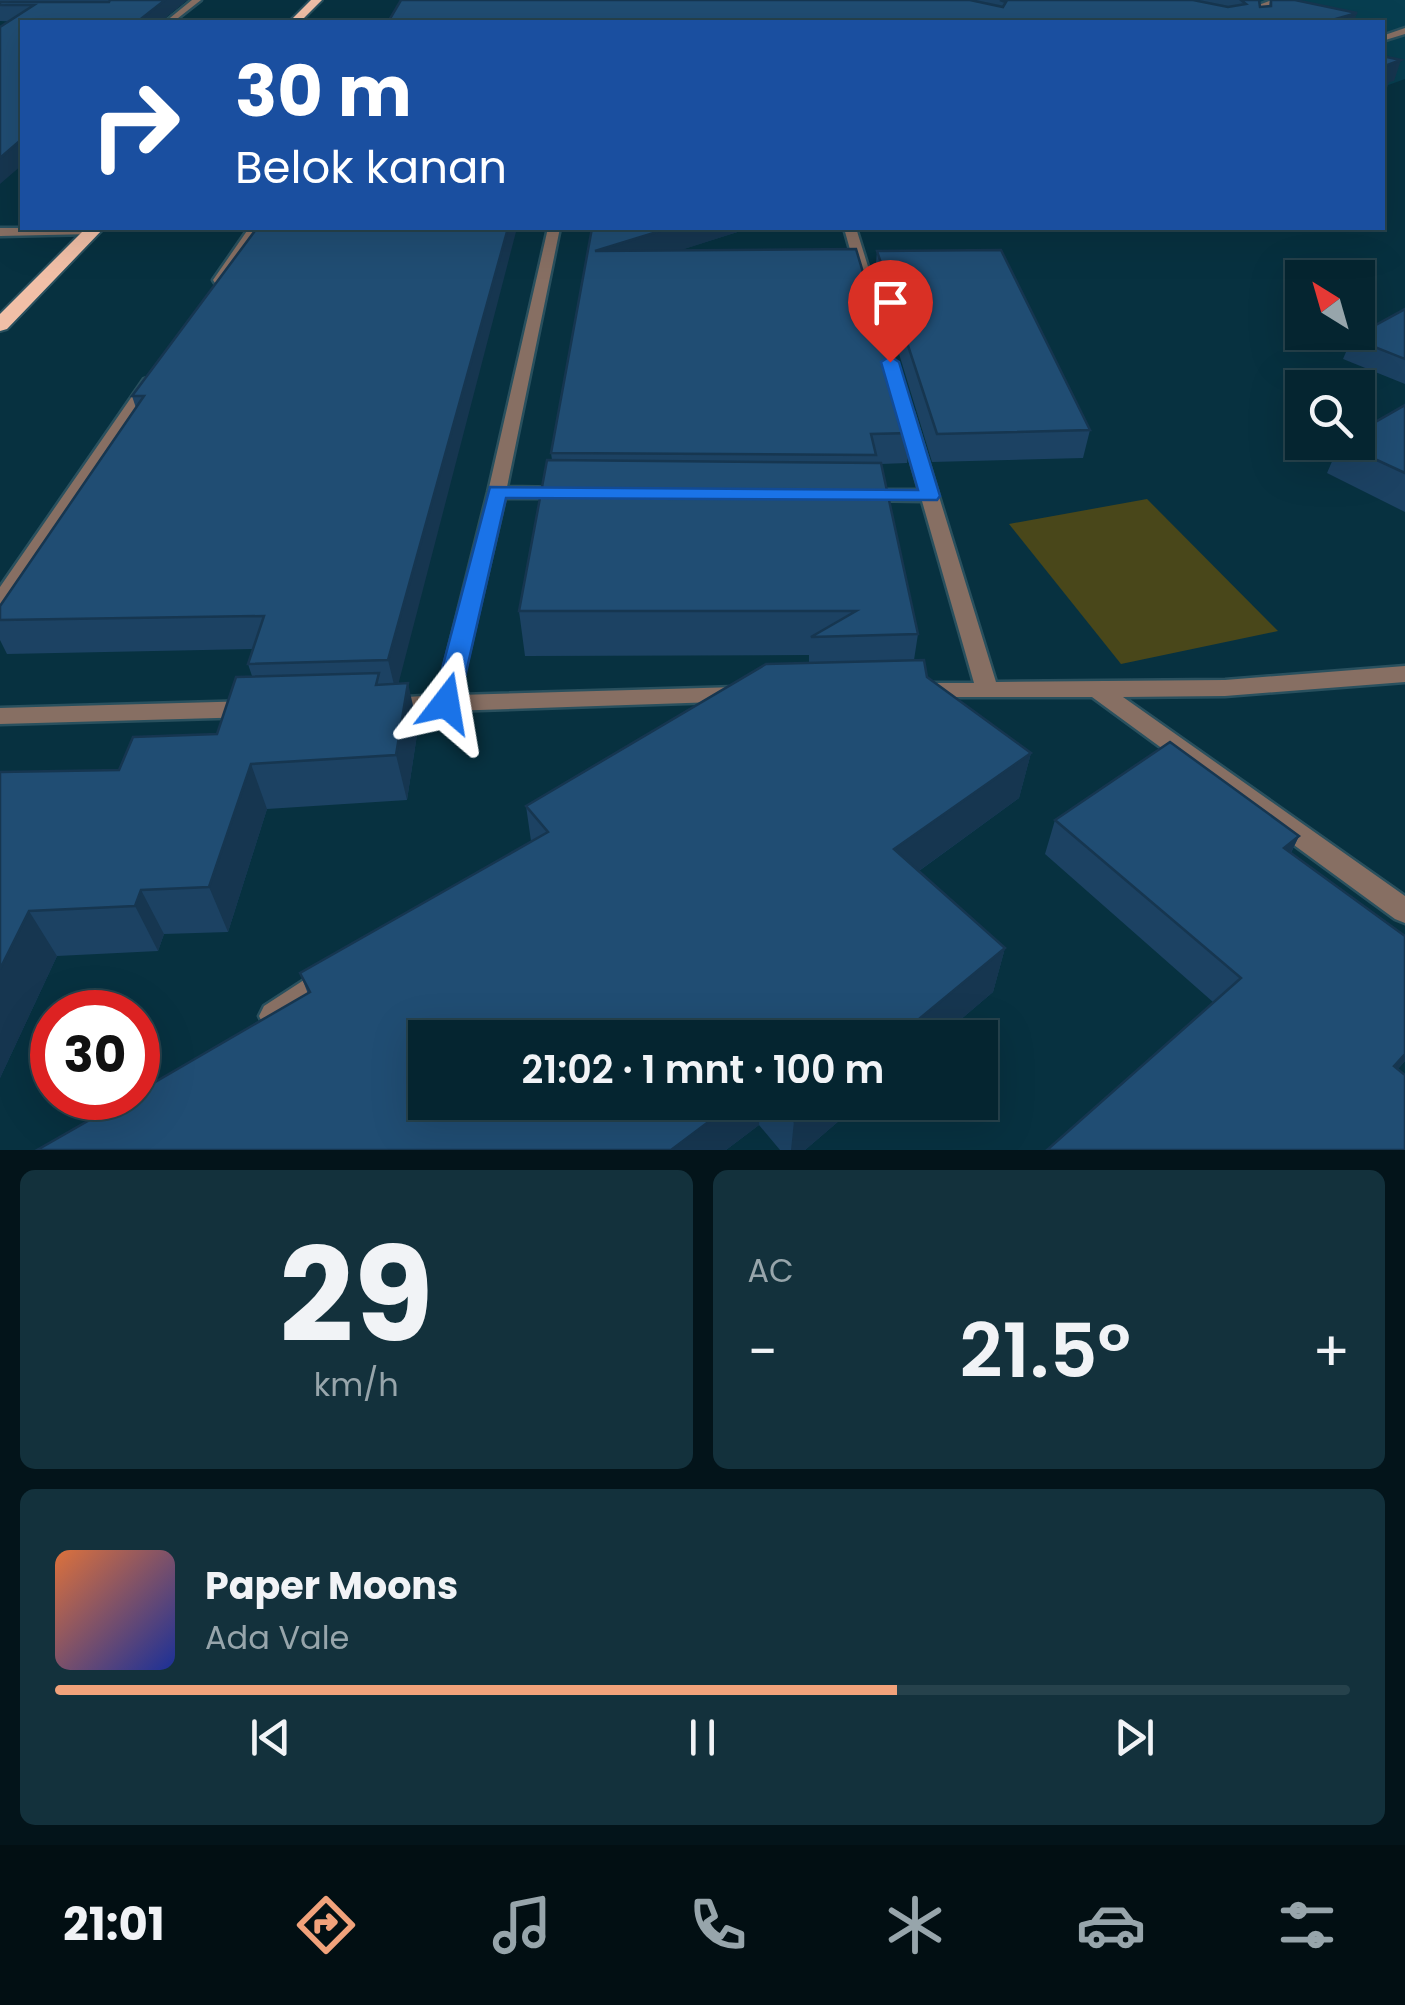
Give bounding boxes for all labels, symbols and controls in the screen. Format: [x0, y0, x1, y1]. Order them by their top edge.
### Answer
text: 30 m [235, 42, 412, 141]
icon: right [70, 60, 200, 190]
text: Belok kanan [235, 136, 507, 199]
pin [848, 260, 933, 363]
north arrow [1285, 260, 1375, 350]
map controls [1285, 260, 1375, 460]
icon: arrive [863, 275, 918, 330]
button: search [1285, 370, 1375, 460]
position arrow [394, 651, 498, 755]
speed limit sign: 30 [30, 990, 160, 1120]
text: 21:02 · 1 mnt · 100 m [522, 1043, 884, 1096]
text: 29 [279, 1204, 433, 1387]
text: AC [748, 1248, 794, 1293]
text: 21.5° [959, 1298, 1131, 1403]
text: − [748, 1313, 778, 1390]
text: + [1312, 1313, 1350, 1390]
text: km/h [314, 1362, 399, 1407]
text: Paper Moons [205, 1559, 458, 1612]
text: Ada Vale [205, 1615, 349, 1660]
icon: previous [243, 1710, 298, 1765]
icon: pause [675, 1710, 730, 1765]
icon: next [1107, 1710, 1162, 1765]
icon: directions [291, 1890, 361, 1960]
icon: music [487, 1890, 557, 1960]
icon: phone [683, 1890, 753, 1960]
icon: climate [880, 1890, 950, 1960]
icon: car [1076, 1890, 1146, 1960]
icon: filters [1272, 1890, 1342, 1960]
text: 21:01 [63, 1893, 165, 1956]

